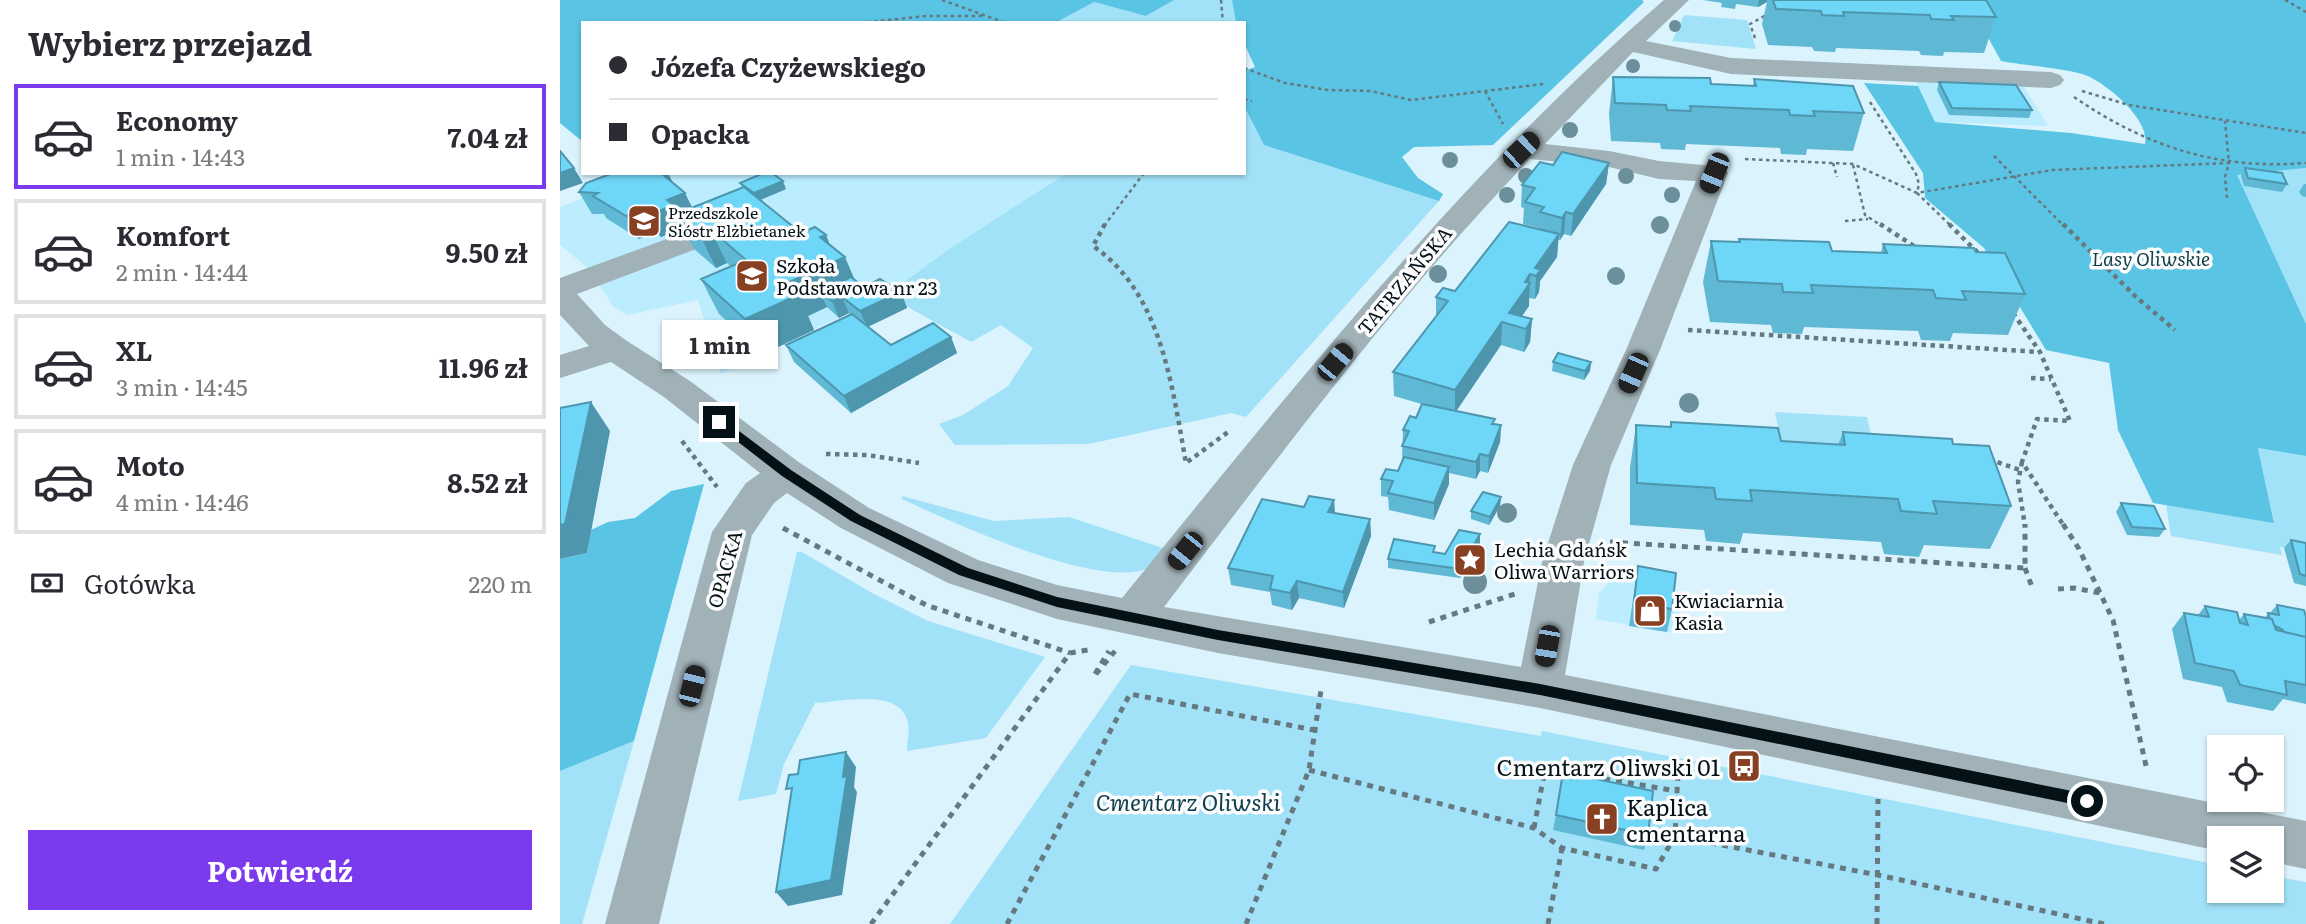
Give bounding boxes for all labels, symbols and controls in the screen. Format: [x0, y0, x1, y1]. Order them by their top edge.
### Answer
text: Wybierz przejazd [28, 18, 312, 66]
text: Józefa Czyżewskiego [651, 46, 926, 85]
text: Economy [116, 100, 238, 139]
icon: car [32, 105, 95, 168]
text: Opacka [651, 113, 750, 152]
text: 7.04 zł [447, 117, 528, 156]
car [1499, 128, 1544, 172]
text: 1 min · 14:43 [116, 139, 245, 173]
car [1697, 150, 1732, 196]
place label: Przedszkole Sióstr Elżbietanek [668, 200, 806, 242]
school or university icon: Przedszkole Sióstr Elżbietanek [625, 202, 663, 240]
text: Komfort [116, 215, 230, 254]
icon: car [32, 220, 95, 283]
street label: TATRZAŃSKA [1350, 220, 1458, 340]
text: 9.50 zł [446, 232, 528, 271]
park label: Lasy Oliwskie [2092, 244, 2210, 272]
place label: Szkoła Podstawowa nr 23 [776, 251, 938, 301]
text: 2 min · 14:44 [116, 254, 248, 288]
school or university icon: Szkoła Podstawowa nr 23 [733, 257, 771, 295]
callout: 1 min [661, 320, 777, 370]
text: 1 min [689, 327, 751, 361]
text: XL [116, 330, 153, 369]
icon: car [32, 335, 95, 398]
car [1314, 339, 1357, 385]
text: 11.96 zł [439, 347, 528, 386]
car [1615, 350, 1652, 396]
text: 3 min · 14:45 [116, 369, 248, 403]
route end [703, 406, 735, 438]
text: Moto [116, 445, 185, 484]
icon: car [32, 450, 95, 513]
text: 8.52 zł [447, 462, 528, 501]
text: 4 min · 14:46 [116, 484, 249, 518]
street label: OPACKA [700, 527, 748, 611]
car [1164, 528, 1207, 574]
place label: Lechia Gdańsk Oliwa Warriors [1494, 535, 1634, 585]
place icon: Lechia Gdańsk Oliwa Warriors [1451, 541, 1489, 579]
text: Gotówka [84, 563, 195, 602]
icon: cash [28, 564, 66, 602]
text: 220 m [468, 566, 532, 600]
place label: Kwiaciarnia Kasia [1674, 586, 1785, 636]
shop icon: Kwiaciarnia Kasia [1631, 592, 1669, 630]
car [1534, 623, 1561, 669]
car [677, 663, 708, 709]
map controls [2207, 735, 2284, 903]
button: locate [2207, 735, 2284, 812]
bus stop icon: Cmentarz Oliwski 01 [1725, 747, 1763, 785]
place label: Cmentarz Oliwski 01 [1497, 749, 1720, 783]
park label: Cmentarz Oliwski [1096, 784, 1280, 818]
route start [2071, 785, 2103, 817]
place label: Kaplica cmentarna [1626, 789, 1746, 849]
church icon: Kaplica cmentarna [1583, 800, 1621, 838]
button: layers [2207, 826, 2284, 903]
button: Potwierdź [28, 830, 532, 910]

